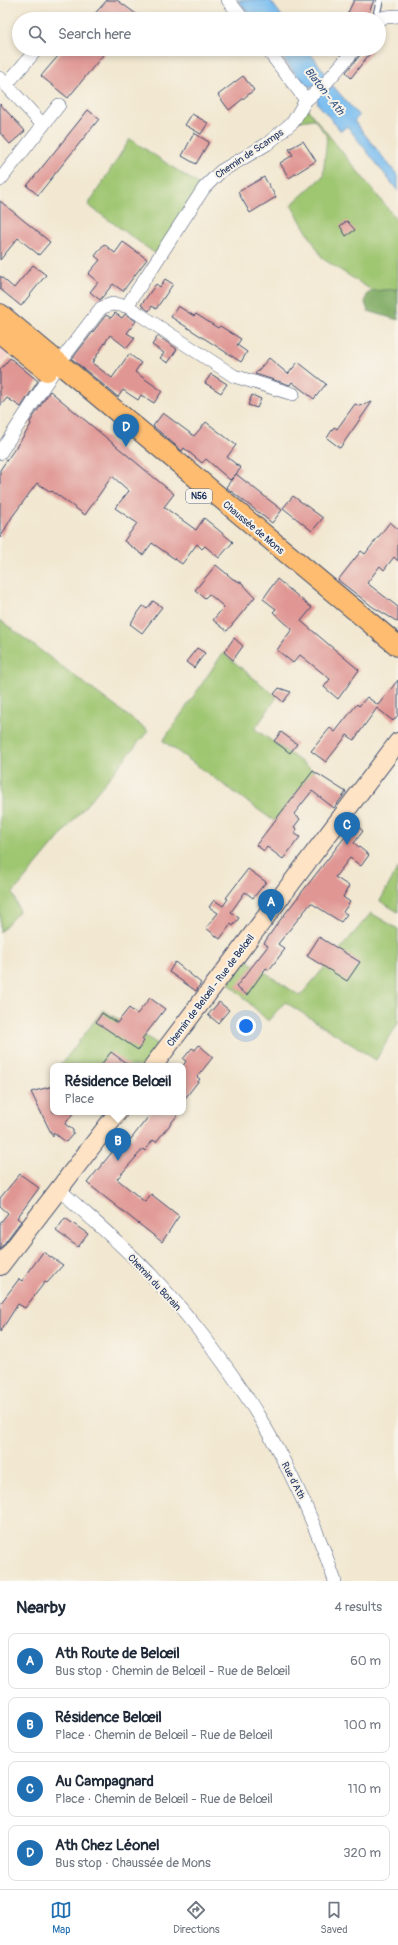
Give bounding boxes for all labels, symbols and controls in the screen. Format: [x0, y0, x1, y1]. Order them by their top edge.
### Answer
search box [12, 12, 386, 56]
icon: search [26, 23, 48, 45]
text: Search here [58, 25, 131, 44]
water label: Blaton - Ath [302, 65, 348, 118]
street label: Chemin de Scamps [213, 126, 286, 181]
pin: D [113, 414, 139, 447]
road number: N56 [186, 489, 212, 503]
street label: Chaussée de Mons [220, 499, 287, 557]
pin: C [334, 812, 360, 845]
pin: A [258, 889, 284, 922]
street label: Chemin de Belœil - Rue de Belœil [165, 932, 257, 1049]
your location [236, 1016, 256, 1036]
popup [50, 1063, 186, 1115]
text: Résidence Belœil [65, 1072, 171, 1091]
text: Place [65, 1091, 94, 1107]
pin: B [105, 1128, 131, 1161]
street label: Chemin du Borain [125, 1252, 184, 1314]
street label: Rue d'Ath [279, 1460, 308, 1501]
text: Nearby [16, 1597, 65, 1618]
text: 4 results [335, 1599, 382, 1615]
text: Ath Route de Belœil [55, 1644, 180, 1663]
text: A [26, 1653, 34, 1669]
text: 60 m [350, 1653, 381, 1669]
text: Bus stop · Chemin de Belœil - Rue de Belœil [55, 1663, 290, 1679]
text: Résidence Belœil [55, 1708, 162, 1727]
text: B [26, 1717, 34, 1733]
text: 100 m [344, 1717, 381, 1733]
text: Place · Chemin de Belœil - Rue de Belœil [55, 1727, 273, 1743]
text: Au Campagnard [55, 1772, 154, 1791]
text: C [26, 1781, 34, 1797]
text: 110 m [348, 1781, 381, 1797]
text: Place · Chemin de Belœil - Rue de Belœil [55, 1791, 273, 1807]
text: Ath Chez Léonel [55, 1836, 160, 1855]
text: D [26, 1845, 34, 1861]
text: 320 m [343, 1845, 381, 1861]
text: Bus stop · Chaussée de Mons [55, 1855, 211, 1871]
tab: Map [50, 1899, 72, 1936]
tab: Directions [173, 1899, 220, 1936]
tab: Saved [320, 1899, 348, 1936]

